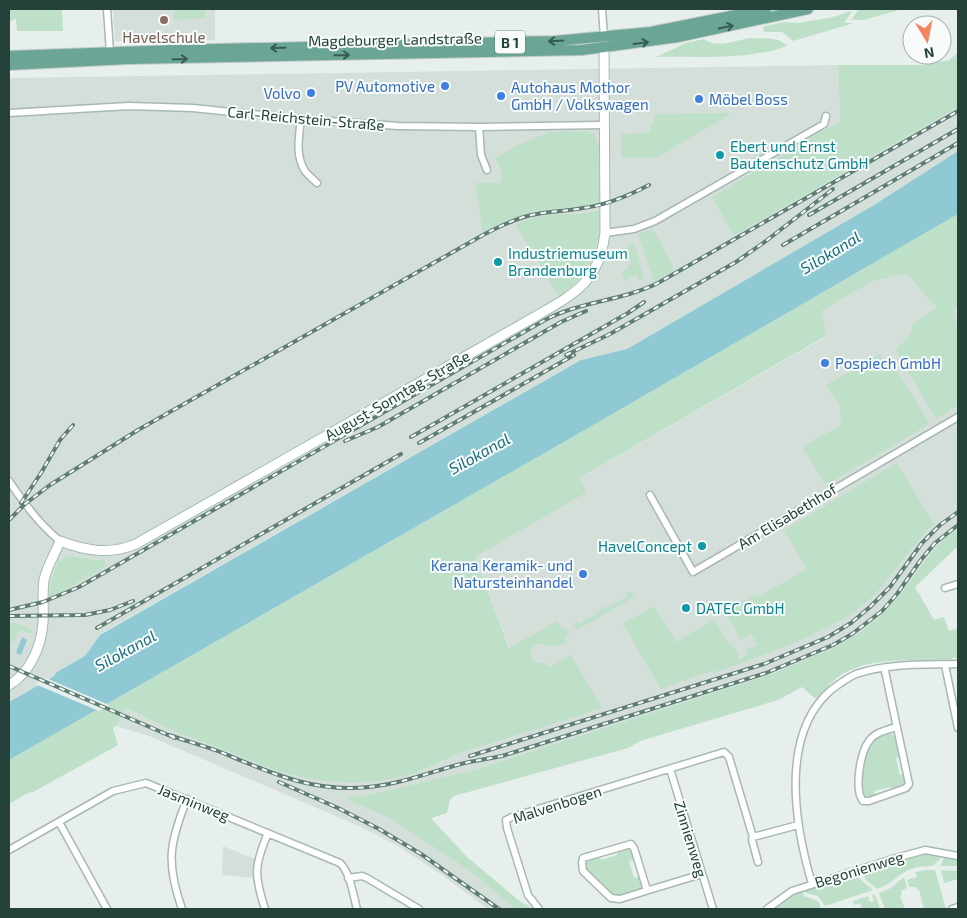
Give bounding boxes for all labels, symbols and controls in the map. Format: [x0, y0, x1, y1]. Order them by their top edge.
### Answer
marker: Havelschule [158, 14, 170, 26]
north arrow [902, 15, 952, 65]
one-way arrow [717, 22, 733, 31]
place label: Havelschule [122, 28, 206, 46]
street label: Magdeburger Landstraße [308, 28, 482, 50]
road number: B 1 [495, 31, 525, 54]
one-way arrow [548, 36, 564, 45]
one-way arrow [633, 37, 649, 47]
one-way arrow [270, 43, 286, 52]
text: N [923, 44, 936, 63]
one-way arrow [334, 50, 350, 60]
one-way arrow [172, 54, 188, 63]
place label: PV Automotive [335, 77, 435, 95]
place label: Autohaus Mothor GmbH / Volkswagen [511, 78, 649, 113]
marker: PV Automotive [439, 80, 451, 92]
place label: Volvo [263, 84, 301, 102]
marker: Volvo [305, 87, 317, 99]
marker: Autohaus Mothor GmbH / Volkswagen [495, 90, 507, 102]
place label: Möbel Boss [709, 90, 788, 108]
marker: Möbel Boss [693, 93, 705, 105]
street label: Carl-Reichstein-Straße [227, 102, 385, 134]
place label: Ebert und Ernst Bautenschutz GmbH [730, 137, 869, 172]
marker: Ebert und Ernst Bautenschutz GmbH [714, 149, 726, 161]
water label: Silokanal [796, 227, 864, 277]
place label: Industriemuseum Brandenburg [508, 244, 628, 279]
marker: Industriemuseum Brandenburg [492, 256, 504, 268]
street label: August-Sonntag-Straße [321, 346, 473, 444]
place label: Pospiech GmbH [835, 354, 941, 372]
marker: Pospiech GmbH [819, 357, 831, 369]
water label: Silokanal [445, 428, 513, 478]
street label: Am Elisabethhof [734, 479, 840, 553]
place label: HavelConcept [598, 537, 692, 555]
marker: HavelConcept [696, 540, 708, 552]
place label: Kerana Keramik- und Natursteinhandel [431, 556, 574, 591]
marker: Kerana Keramik- und Natursteinhandel [577, 568, 589, 580]
place label: DATEC GmbH [696, 599, 784, 617]
marker: DATEC GmbH [680, 602, 692, 614]
water label: Silokanal [91, 625, 159, 675]
street label: Jasminweg [156, 780, 233, 825]
street label: Malvenbogen [510, 781, 604, 827]
street label: Zinnienweg [671, 799, 711, 880]
street label: Begonienweg [812, 847, 906, 891]

